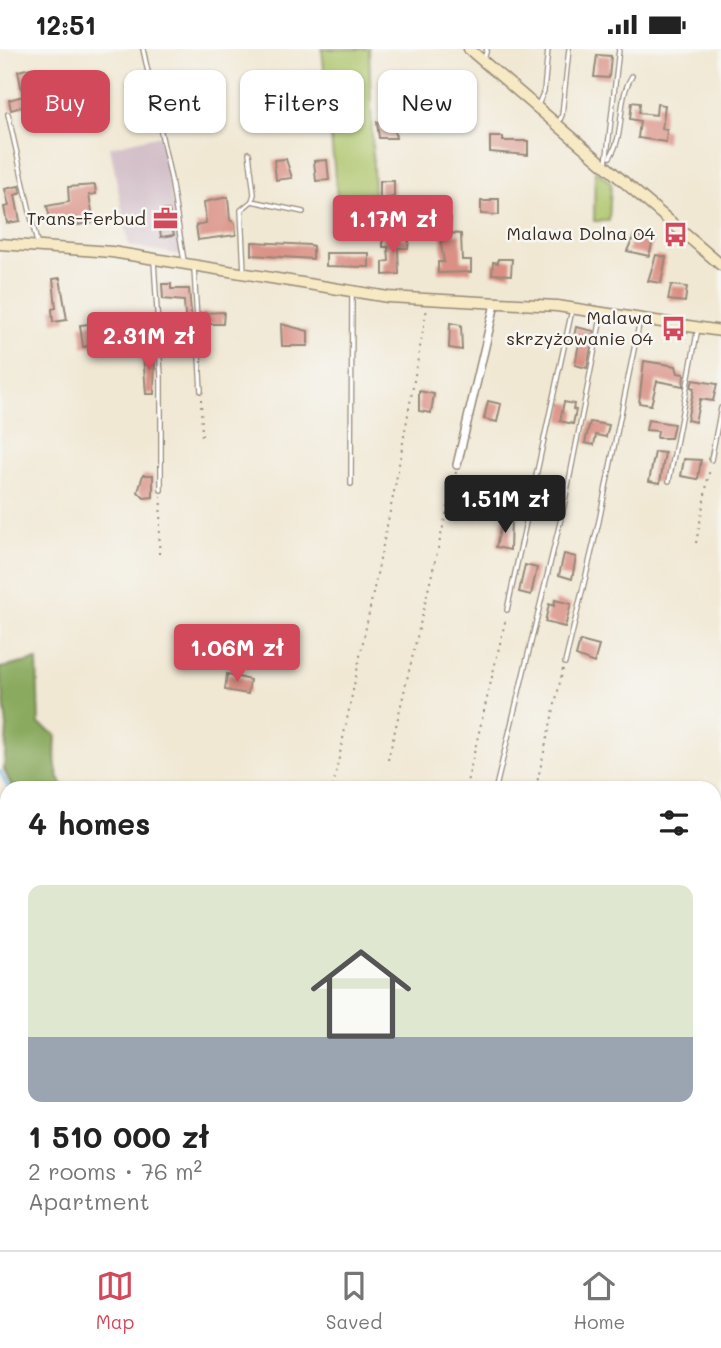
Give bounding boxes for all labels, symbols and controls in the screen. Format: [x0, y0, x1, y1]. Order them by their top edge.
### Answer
text: 12:51 [35, 8, 96, 42]
chip: Buy [21, 70, 110, 133]
chip: Rent [124, 70, 226, 133]
chip: Filters [240, 70, 364, 133]
chip: New [378, 70, 477, 133]
pin: 1.17M zł [321, 195, 465, 255]
text: 1.17M zł [349, 203, 437, 233]
office icon: Trans-Ferbud [152, 205, 180, 233]
place label: Trans-Ferbud [26, 206, 146, 230]
bus stop icon: Malawa Dolna 04 [661, 220, 689, 248]
place label: Malawa Dolna 04 [507, 221, 655, 245]
place label: Malawa skrzyżowanie 04 [506, 305, 653, 350]
pin: 2.31M zł [77, 313, 221, 372]
bus stop icon: Malawa skrzyżowanie 04 [659, 314, 687, 342]
text: 2.31M zł [103, 320, 195, 350]
pin: 1.51M zł [433, 475, 577, 535]
text: 1.51M zł [460, 483, 550, 513]
pin: 1.06M zł [165, 625, 309, 684]
text: 1.06M zł [190, 632, 284, 662]
text: 4 homes [28, 803, 150, 843]
icon: filters [655, 804, 693, 842]
icon: home [298, 931, 424, 1057]
text: 1 510 000 zł [28, 1116, 209, 1156]
text: 2 rooms · 76 m² [28, 1156, 202, 1186]
text: Apartment [28, 1186, 150, 1216]
tab: Map [96, 1267, 134, 1334]
tab: Saved [326, 1267, 382, 1334]
tab: Home [574, 1267, 625, 1334]

